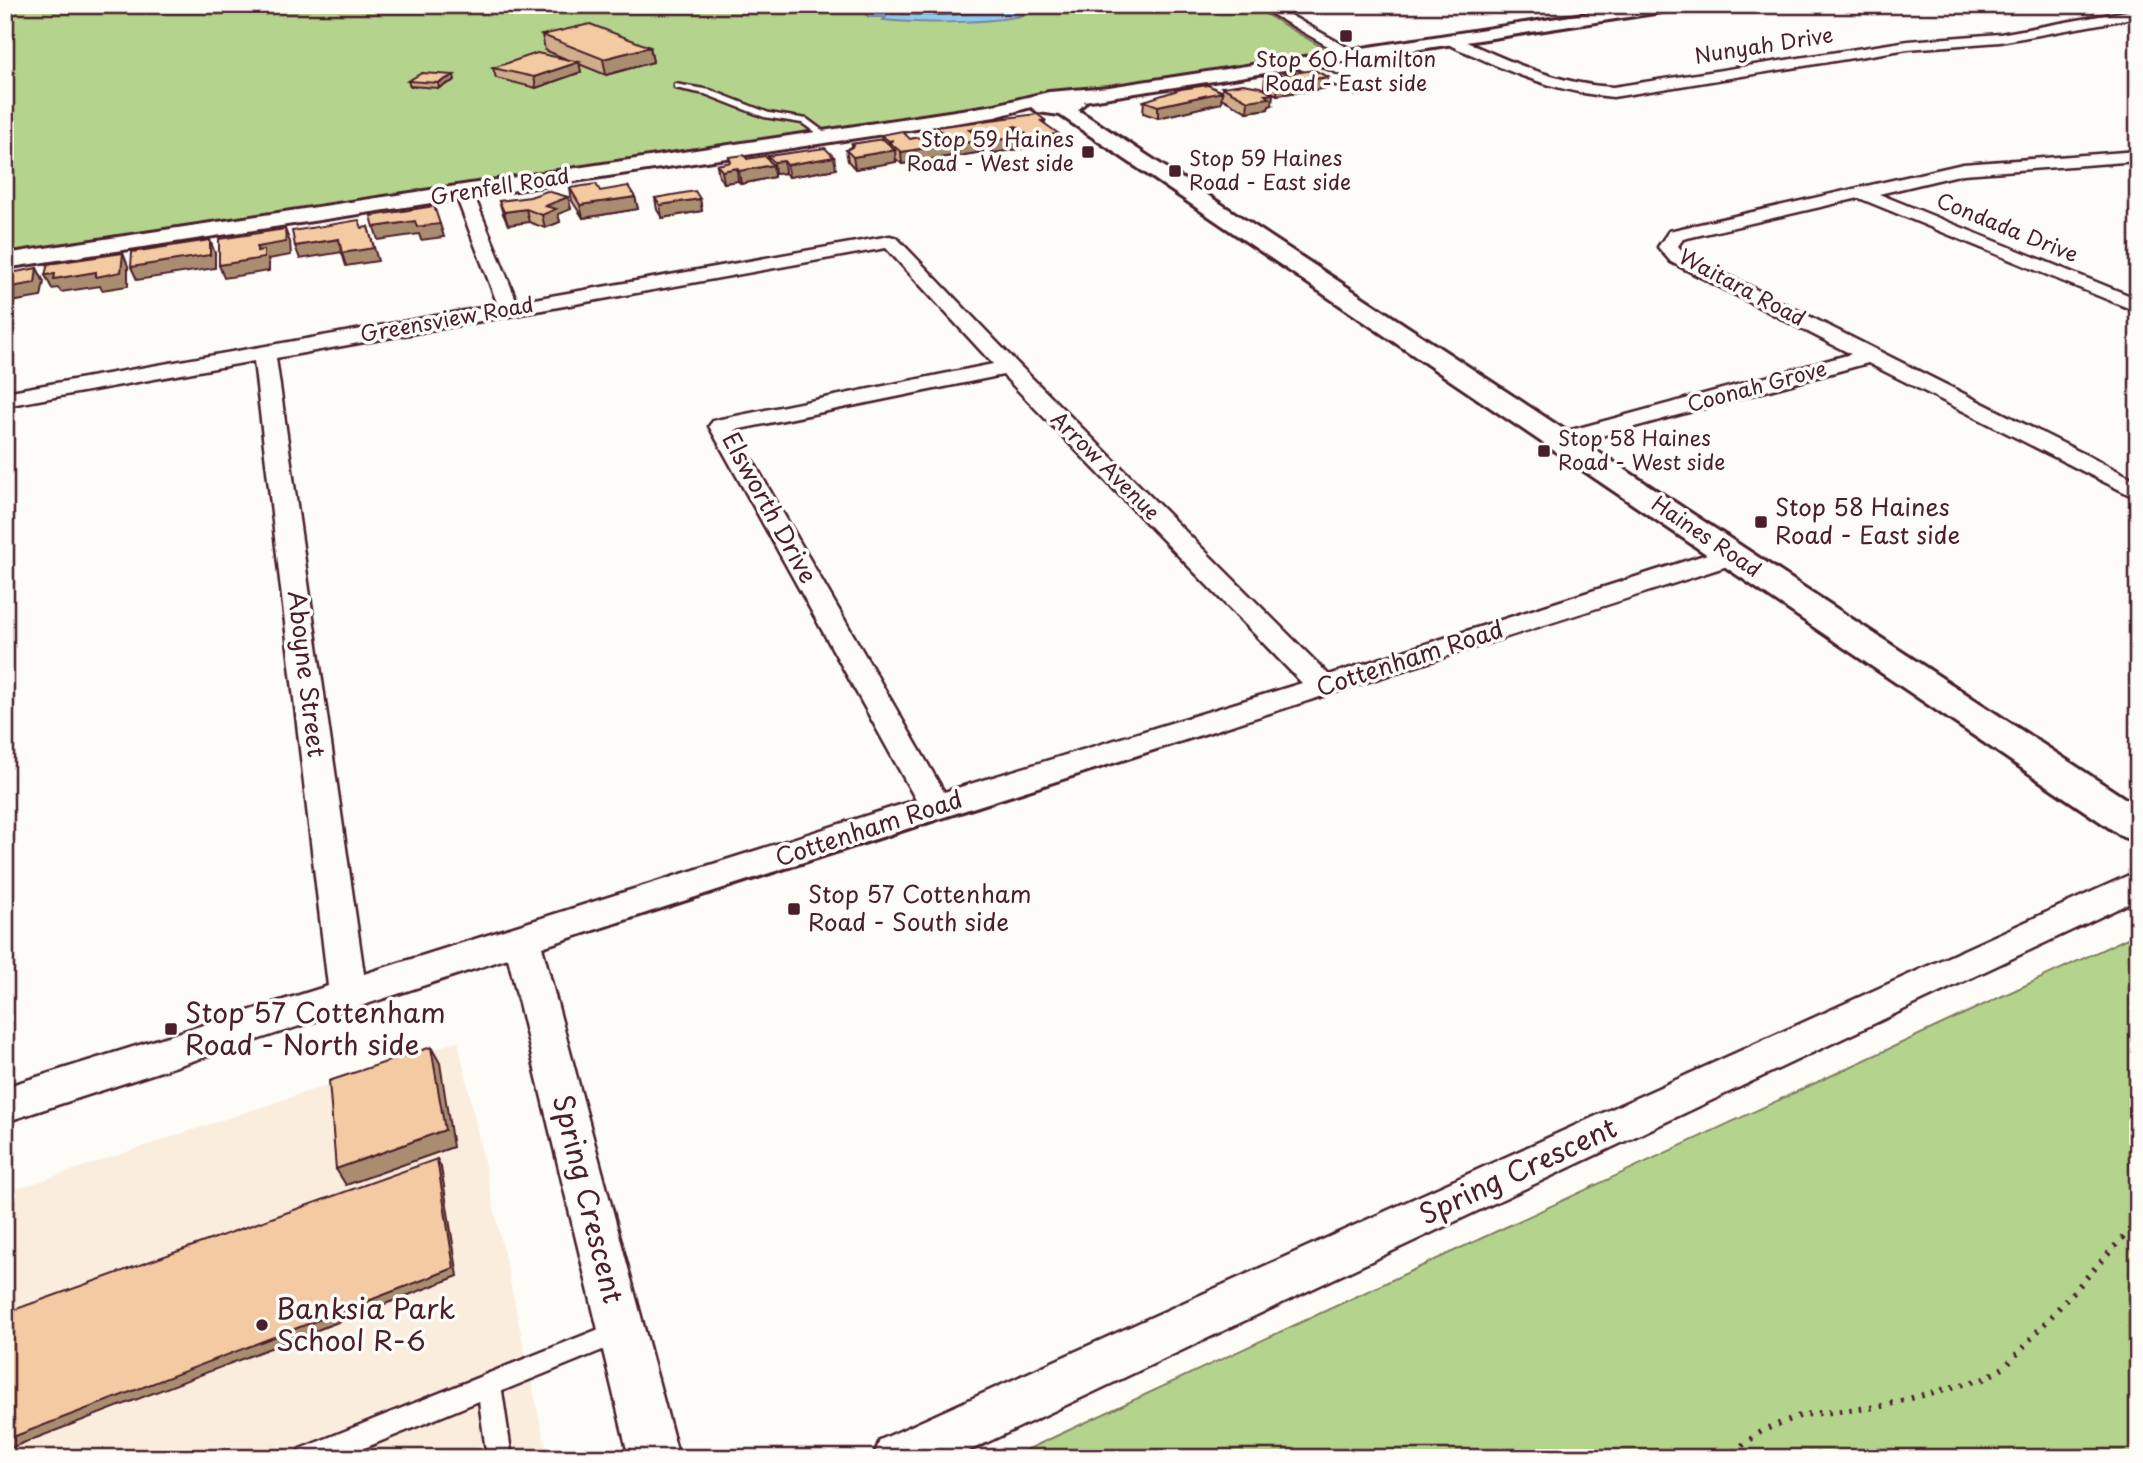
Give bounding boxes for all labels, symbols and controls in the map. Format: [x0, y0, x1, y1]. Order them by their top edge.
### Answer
street label: Nunyah Drive [1692, 17, 1835, 71]
marker: Stop 60 Hamilton Road - East side [1338, 28, 1354, 44]
place label: Stop 60 Hamilton Road - East side [1256, 42, 1436, 98]
place label: Stop 59 Haines Road - West side [907, 122, 1074, 178]
place label: Stop 59 Haines Road - East side [1189, 141, 1351, 197]
marker: Stop 59 Haines Road - West side [1080, 144, 1096, 160]
street label: Grenfell Road [428, 158, 572, 212]
marker: Stop 59 Haines Road - East side [1167, 163, 1183, 179]
street label: Condada Drive [1932, 183, 2083, 269]
street label: Waitara Road [1674, 239, 1812, 333]
street label: Greensview Road [358, 287, 536, 349]
street label: Coonah Grove [1683, 351, 1830, 419]
street label: Arrow Avenue [1045, 403, 1168, 526]
place label: Stop 58 Haines Road - West side [1558, 421, 1725, 477]
street label: Elsworth Drive [714, 425, 827, 589]
marker: Stop 58 Haines Road - West side [1536, 443, 1552, 459]
street label: Haines Road [1646, 487, 1768, 584]
place label: Stop 58 Haines Road - East side [1775, 488, 1960, 552]
marker: Stop 58 Haines Road - East side [1753, 514, 1769, 530]
street label: Aboyne Street [280, 588, 336, 759]
street label: Cottenham Road [1311, 610, 1508, 704]
street label: Cottenham Road [770, 780, 967, 874]
place label: Stop 57 Cottenham Road - South side [808, 875, 1032, 939]
marker: Stop 57 Cottenham Road - South side [786, 901, 802, 917]
place label: Stop 57 Cottenham Road - North side [185, 990, 446, 1065]
marker: Stop 57 Cottenham Road - North side [163, 1021, 179, 1037]
street label: Spring Crescent [543, 1090, 636, 1308]
street label: Spring Crescent [1411, 1105, 1623, 1234]
place label: Banksia Park School R-6 [276, 1286, 456, 1361]
marker: Banksia Park School R-6 [254, 1317, 270, 1333]

